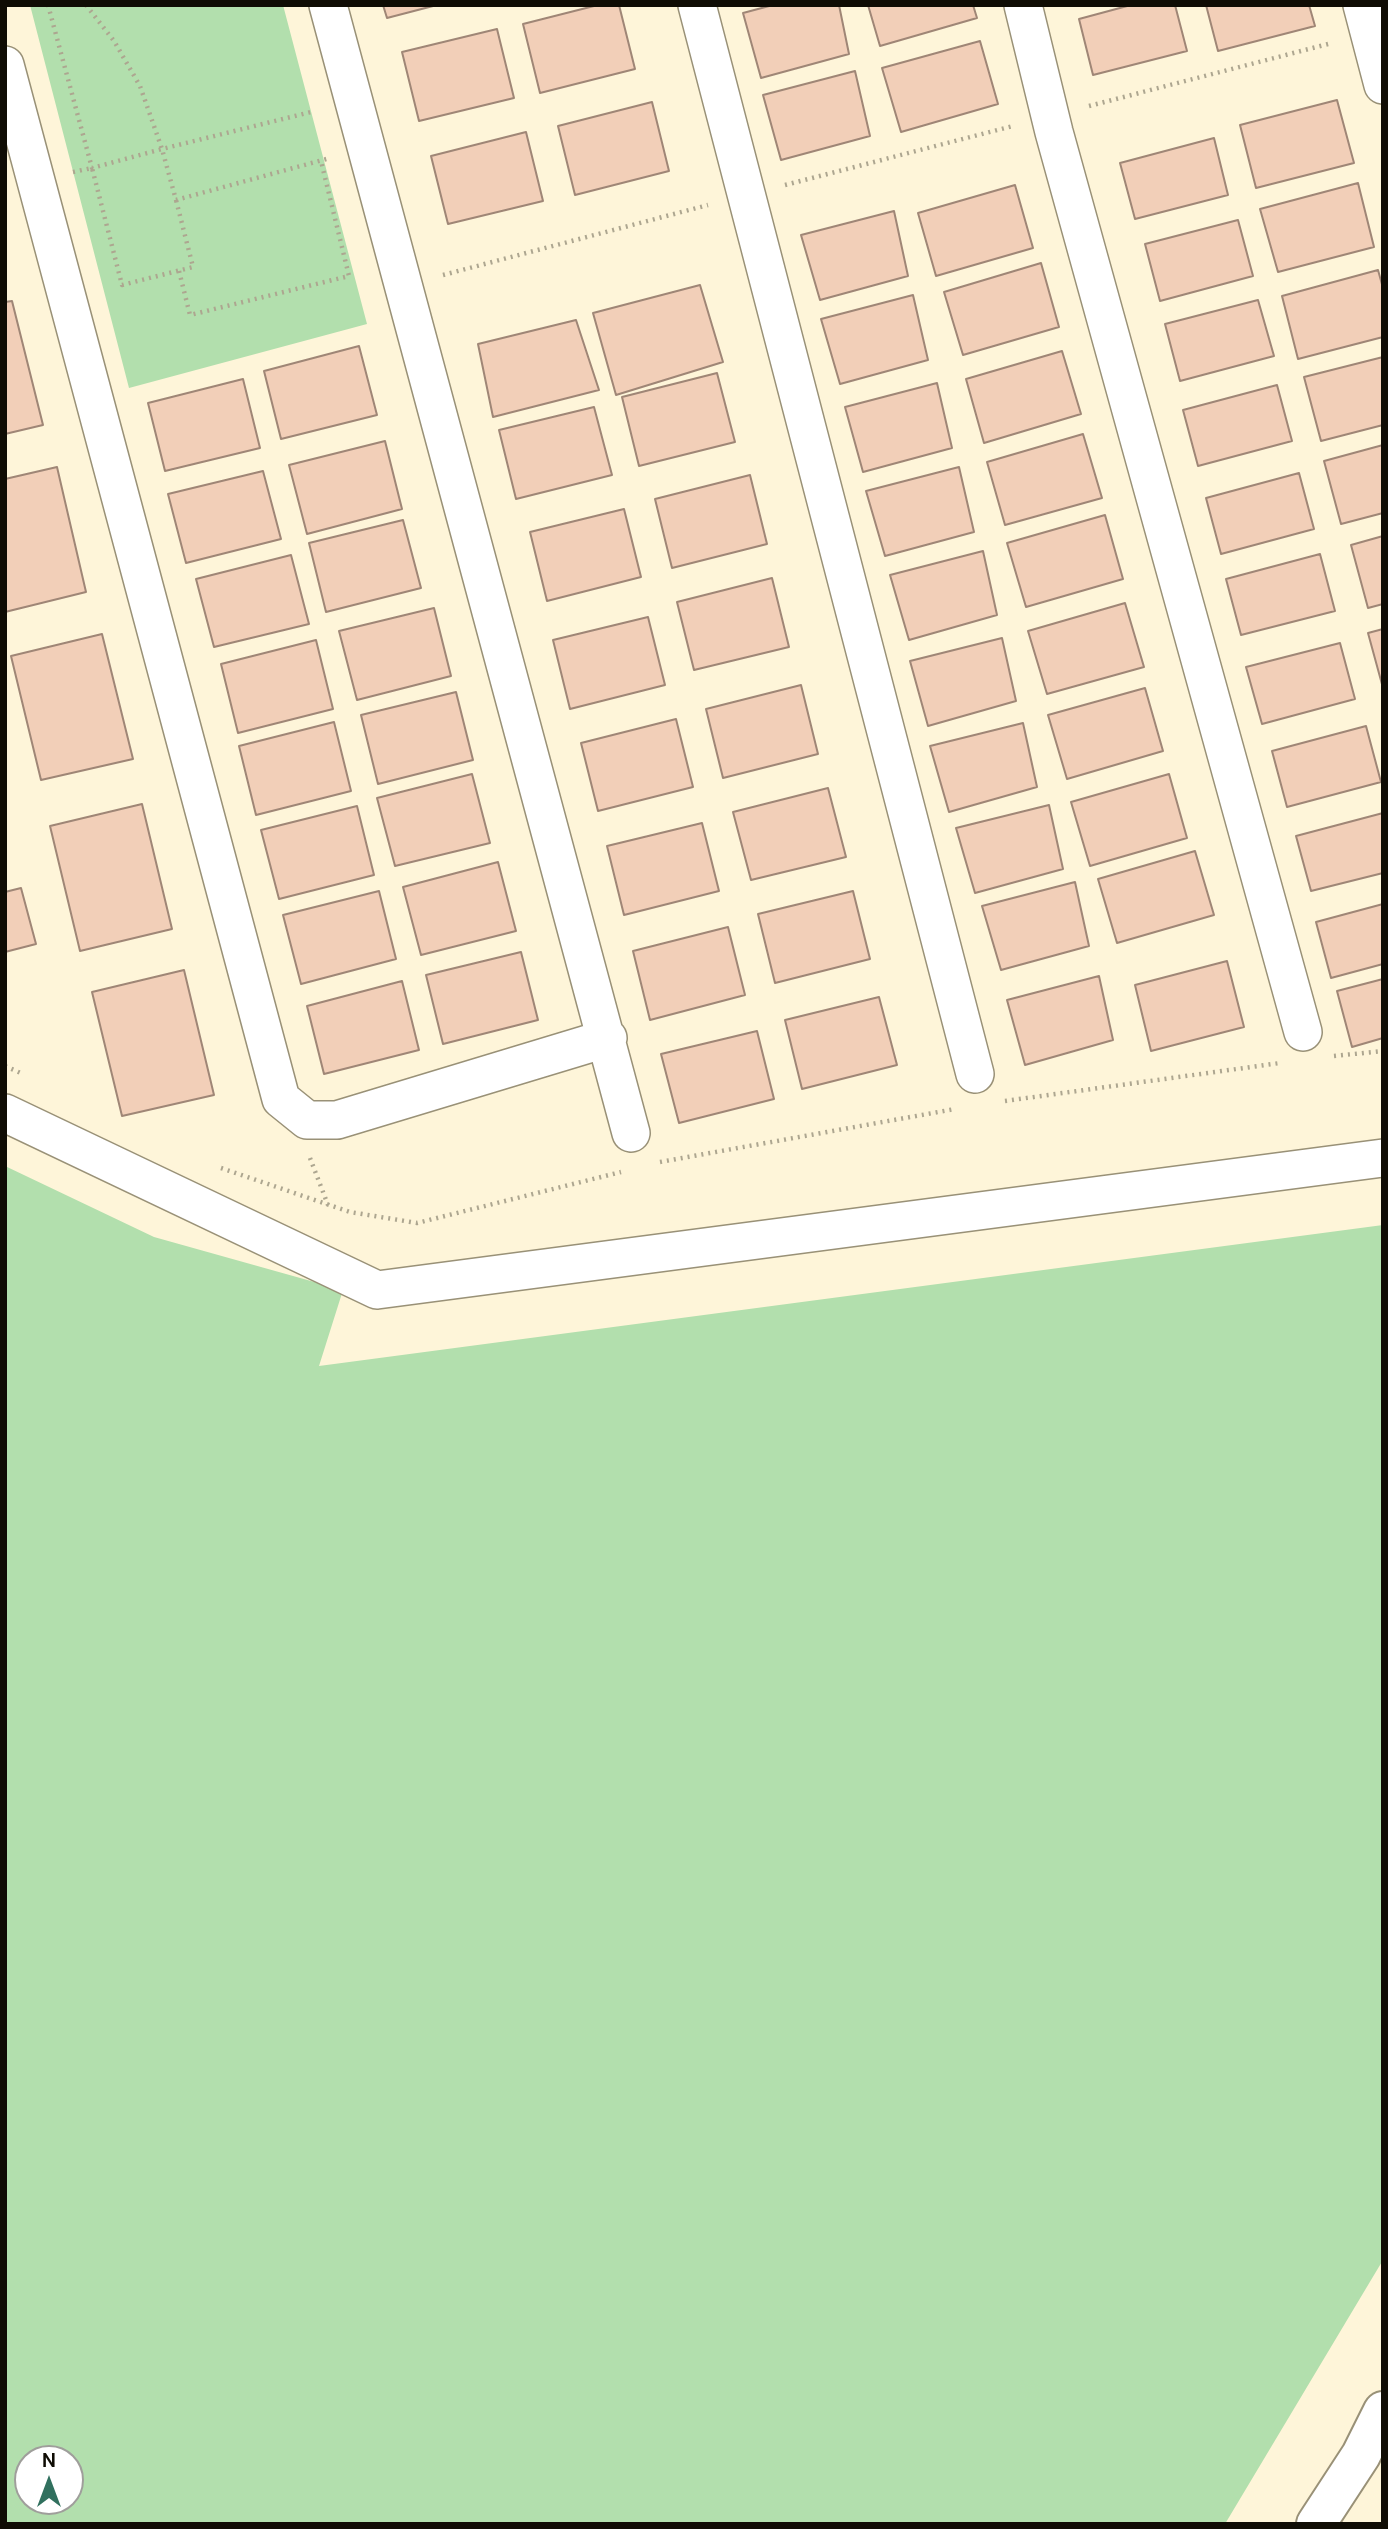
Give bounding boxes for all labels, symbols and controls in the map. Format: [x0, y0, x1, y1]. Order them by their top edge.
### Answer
north arrow [14, 2445, 84, 2515]
text: N [42, 2448, 56, 2473]

